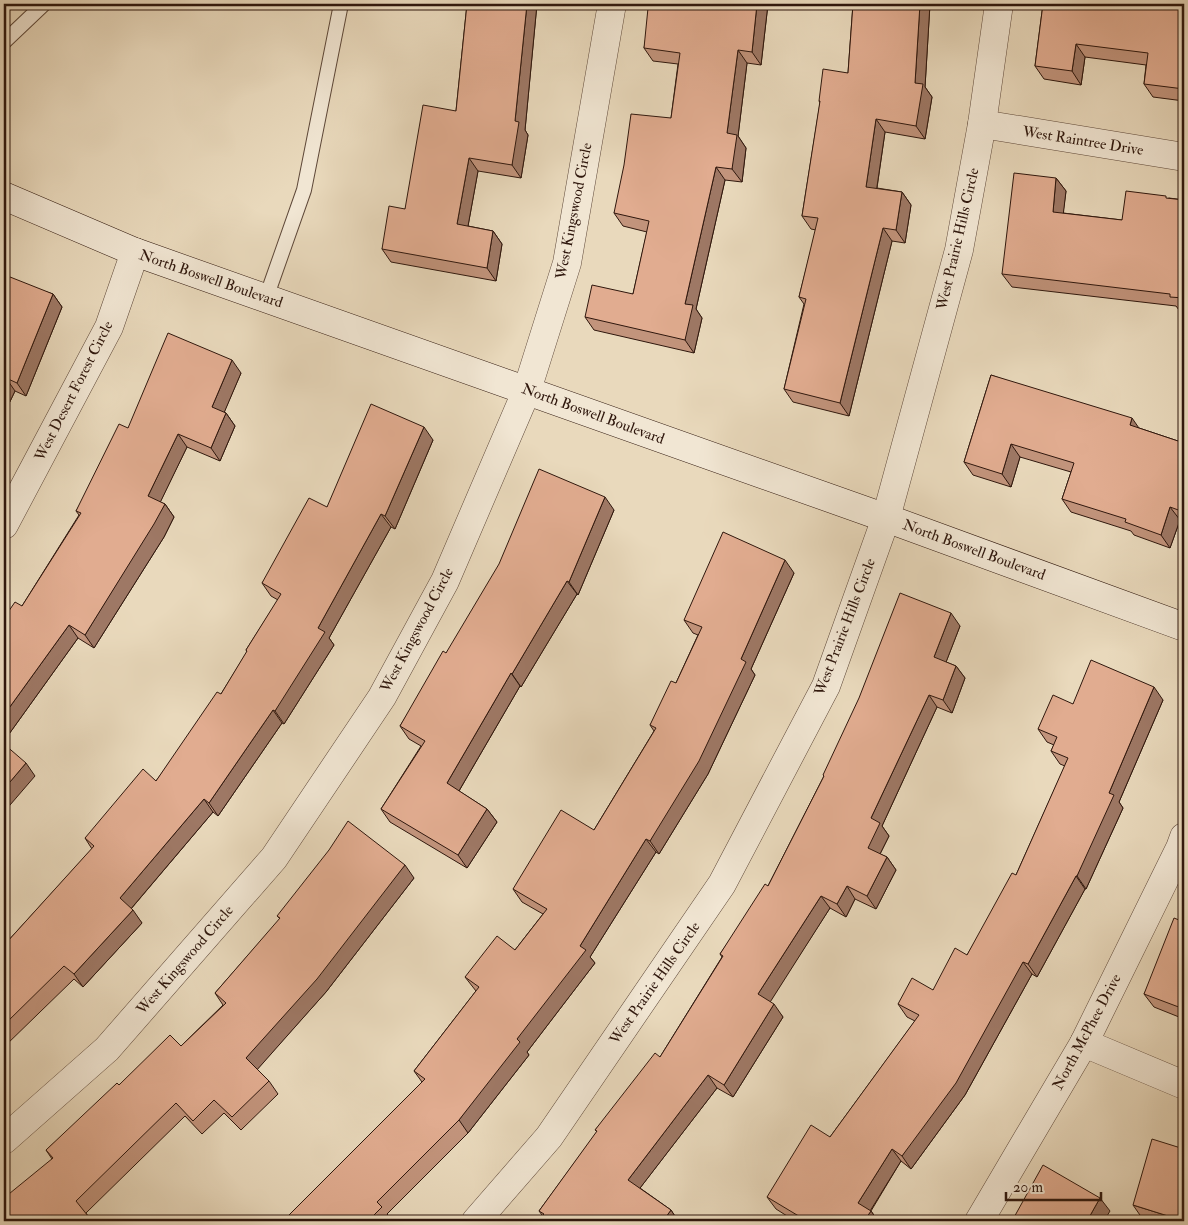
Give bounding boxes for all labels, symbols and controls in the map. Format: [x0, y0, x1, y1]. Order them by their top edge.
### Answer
street label: West Raintree Drive [1020, 122, 1145, 160]
street label: West Kingswood Circle [551, 141, 597, 282]
street label: West Prairie Hills Circle [932, 166, 984, 313]
street label: North Boswell Boulevard [137, 246, 286, 313]
street label: West Desert Forest Circle [30, 318, 118, 465]
street label: North Boswell Boulevard [519, 379, 668, 449]
street label: North Boswell Boulevard [900, 515, 1049, 585]
street label: West Prairie Hills Circle [810, 556, 880, 699]
street label: West Kingswood Circle [376, 564, 458, 697]
street label: West Kingswood Circle [132, 901, 238, 1019]
street label: West Prairie Hills Circle [605, 918, 704, 1049]
street label: North McPhee Drive [1048, 971, 1126, 1093]
scale bar [1006, 1170, 1100, 1202]
text: 20 m [1013, 1178, 1043, 1197]

